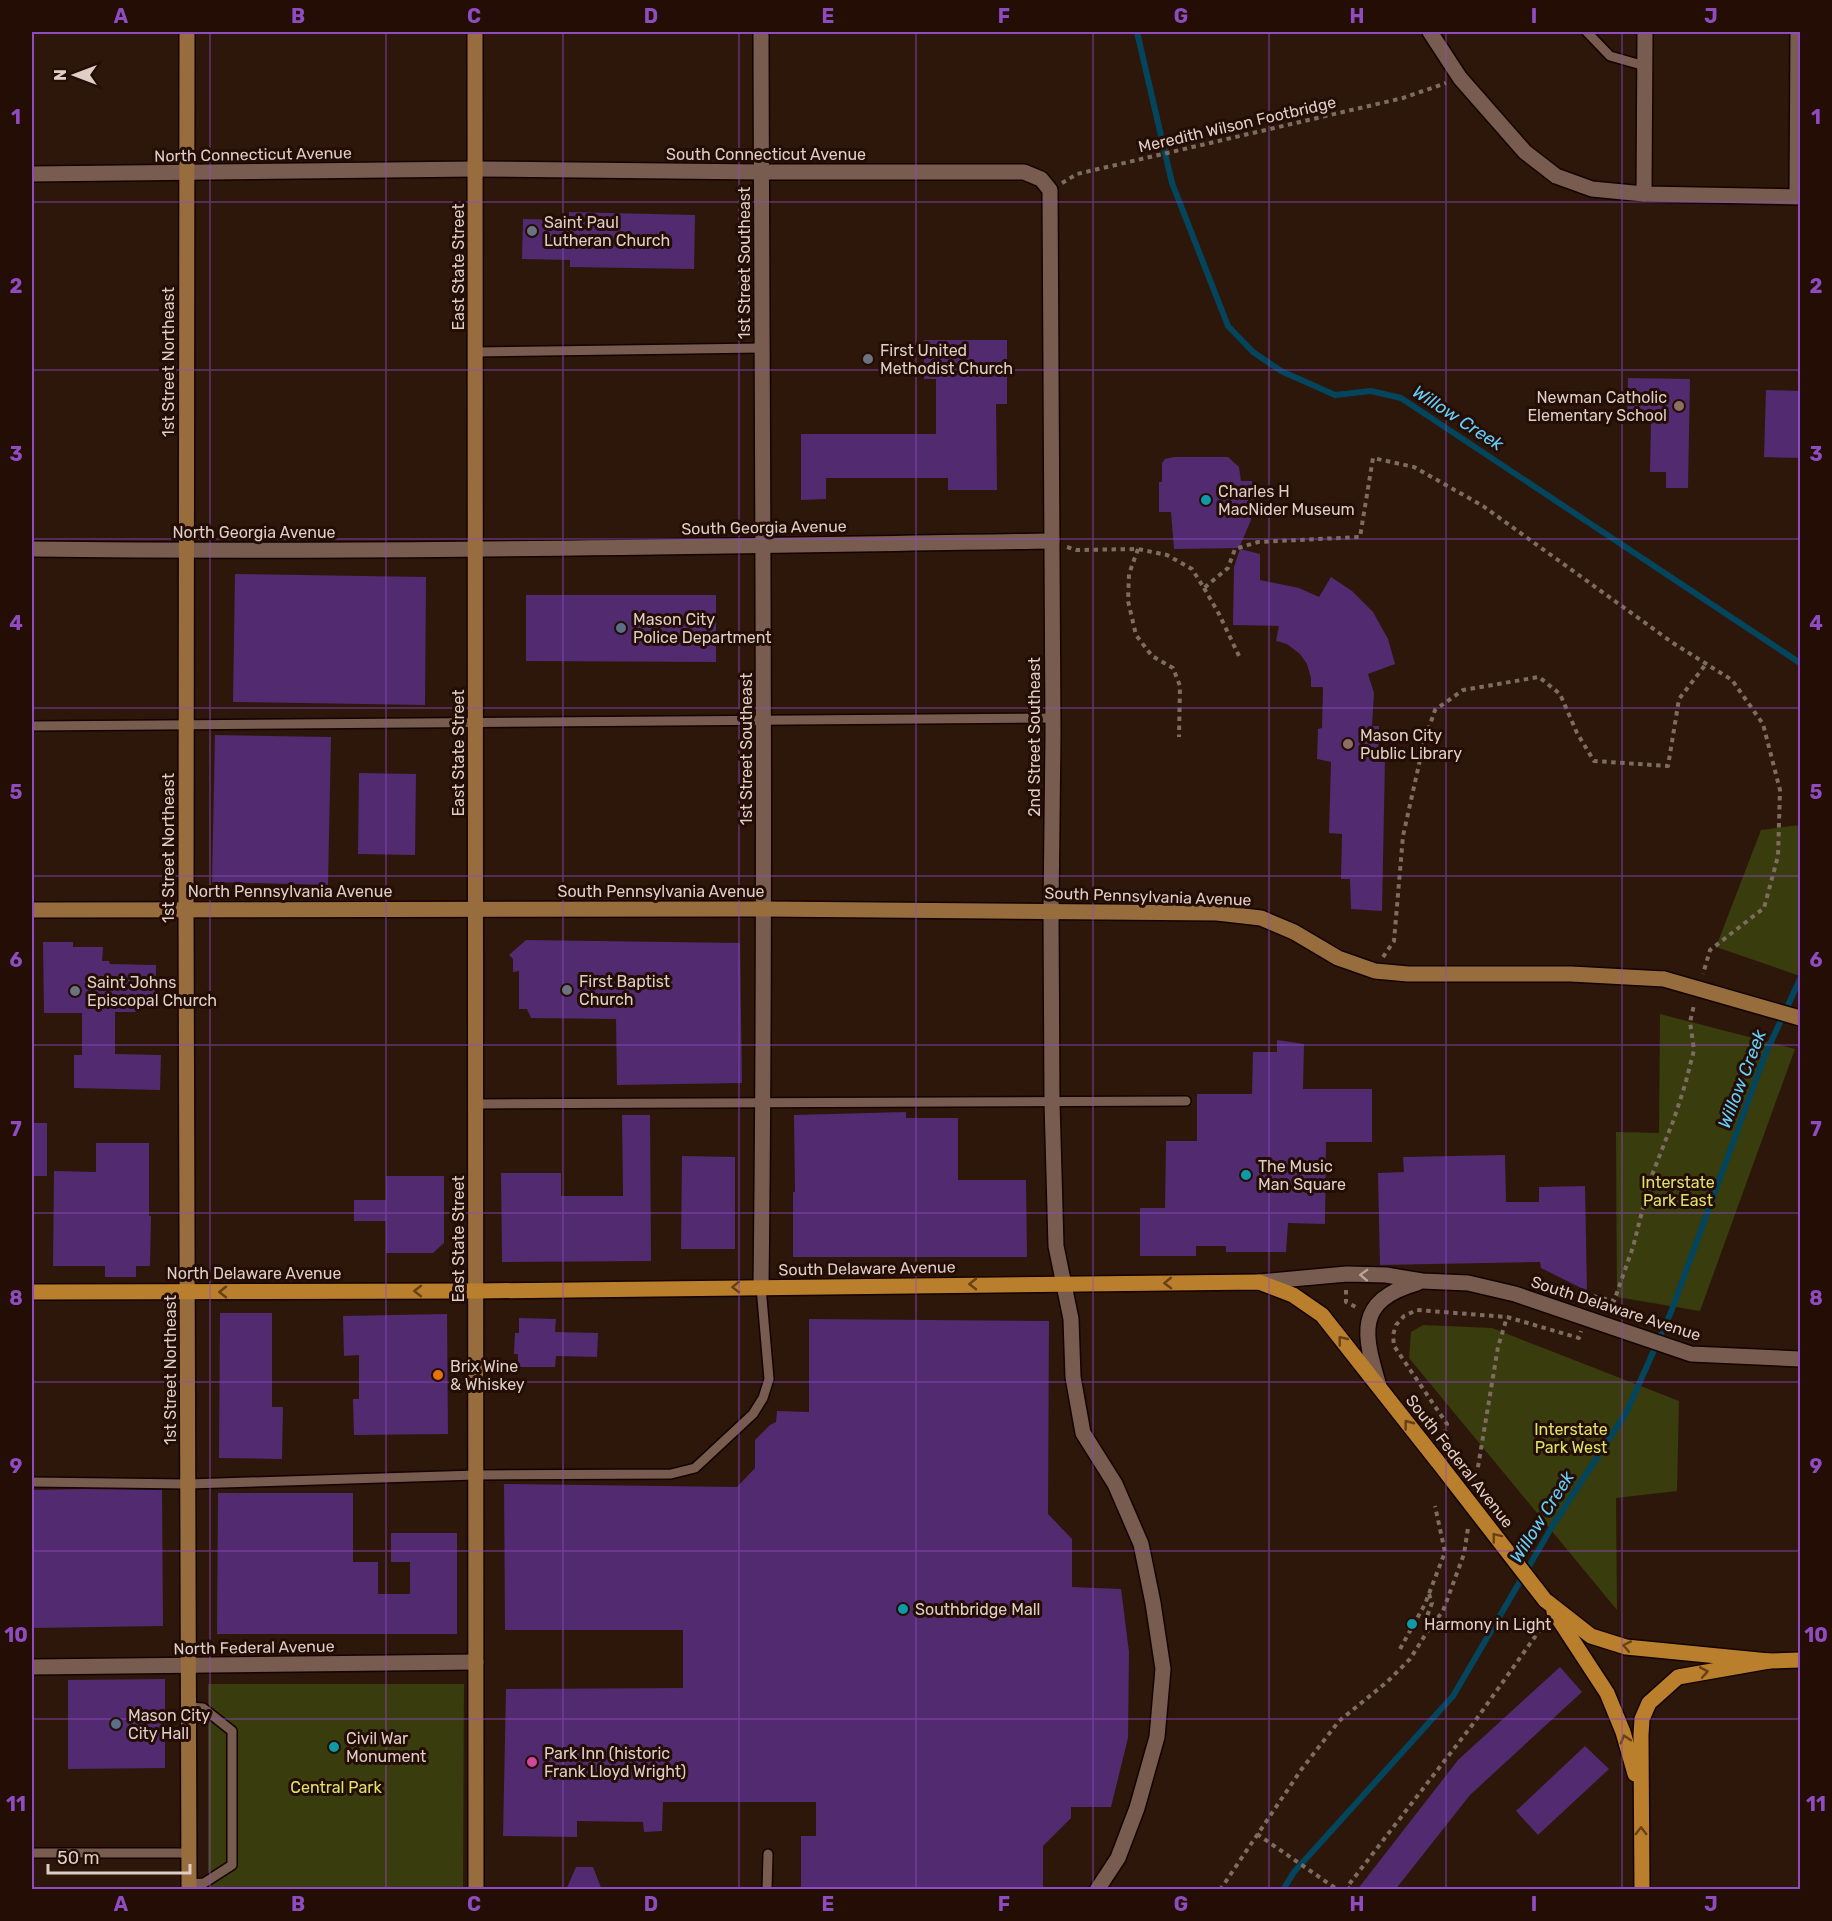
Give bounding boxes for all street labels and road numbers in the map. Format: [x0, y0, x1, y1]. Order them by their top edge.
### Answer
street label: Meredith Wilson Footbridge [1136, 92, 1338, 157]
street label: North Connecticut Avenue [154, 143, 352, 166]
street label: South Connecticut Avenue [666, 145, 866, 164]
street label: 1st Street Southeast [735, 187, 754, 339]
street label: East State Street [449, 203, 468, 331]
street label: 1st Street Northeast [159, 287, 178, 437]
street label: South Georgia Avenue [681, 517, 847, 538]
street label: North Georgia Avenue [172, 523, 336, 542]
street label: 2nd Street Southeast [1025, 657, 1044, 817]
street label: 1st Street Southeast [737, 673, 756, 825]
street label: East State Street [449, 689, 468, 817]
street label: 1st Street Northeast [159, 773, 178, 923]
street label: North Pennsylvania Avenue [188, 882, 392, 901]
street label: South Pennsylvania Avenue [557, 882, 765, 901]
street label: South Pennsylvania Avenue [1044, 883, 1252, 910]
street label: East State Street [449, 1175, 468, 1303]
street label: South Delaware Avenue [778, 1257, 956, 1280]
street label: North Delaware Avenue [167, 1264, 341, 1283]
street label: South Delaware Avenue [1529, 1272, 1703, 1345]
street label: 1st Street Northeast [161, 1295, 180, 1445]
street label: South Federal Avenue [1402, 1391, 1517, 1532]
street label: North Federal Avenue [173, 1637, 335, 1658]

